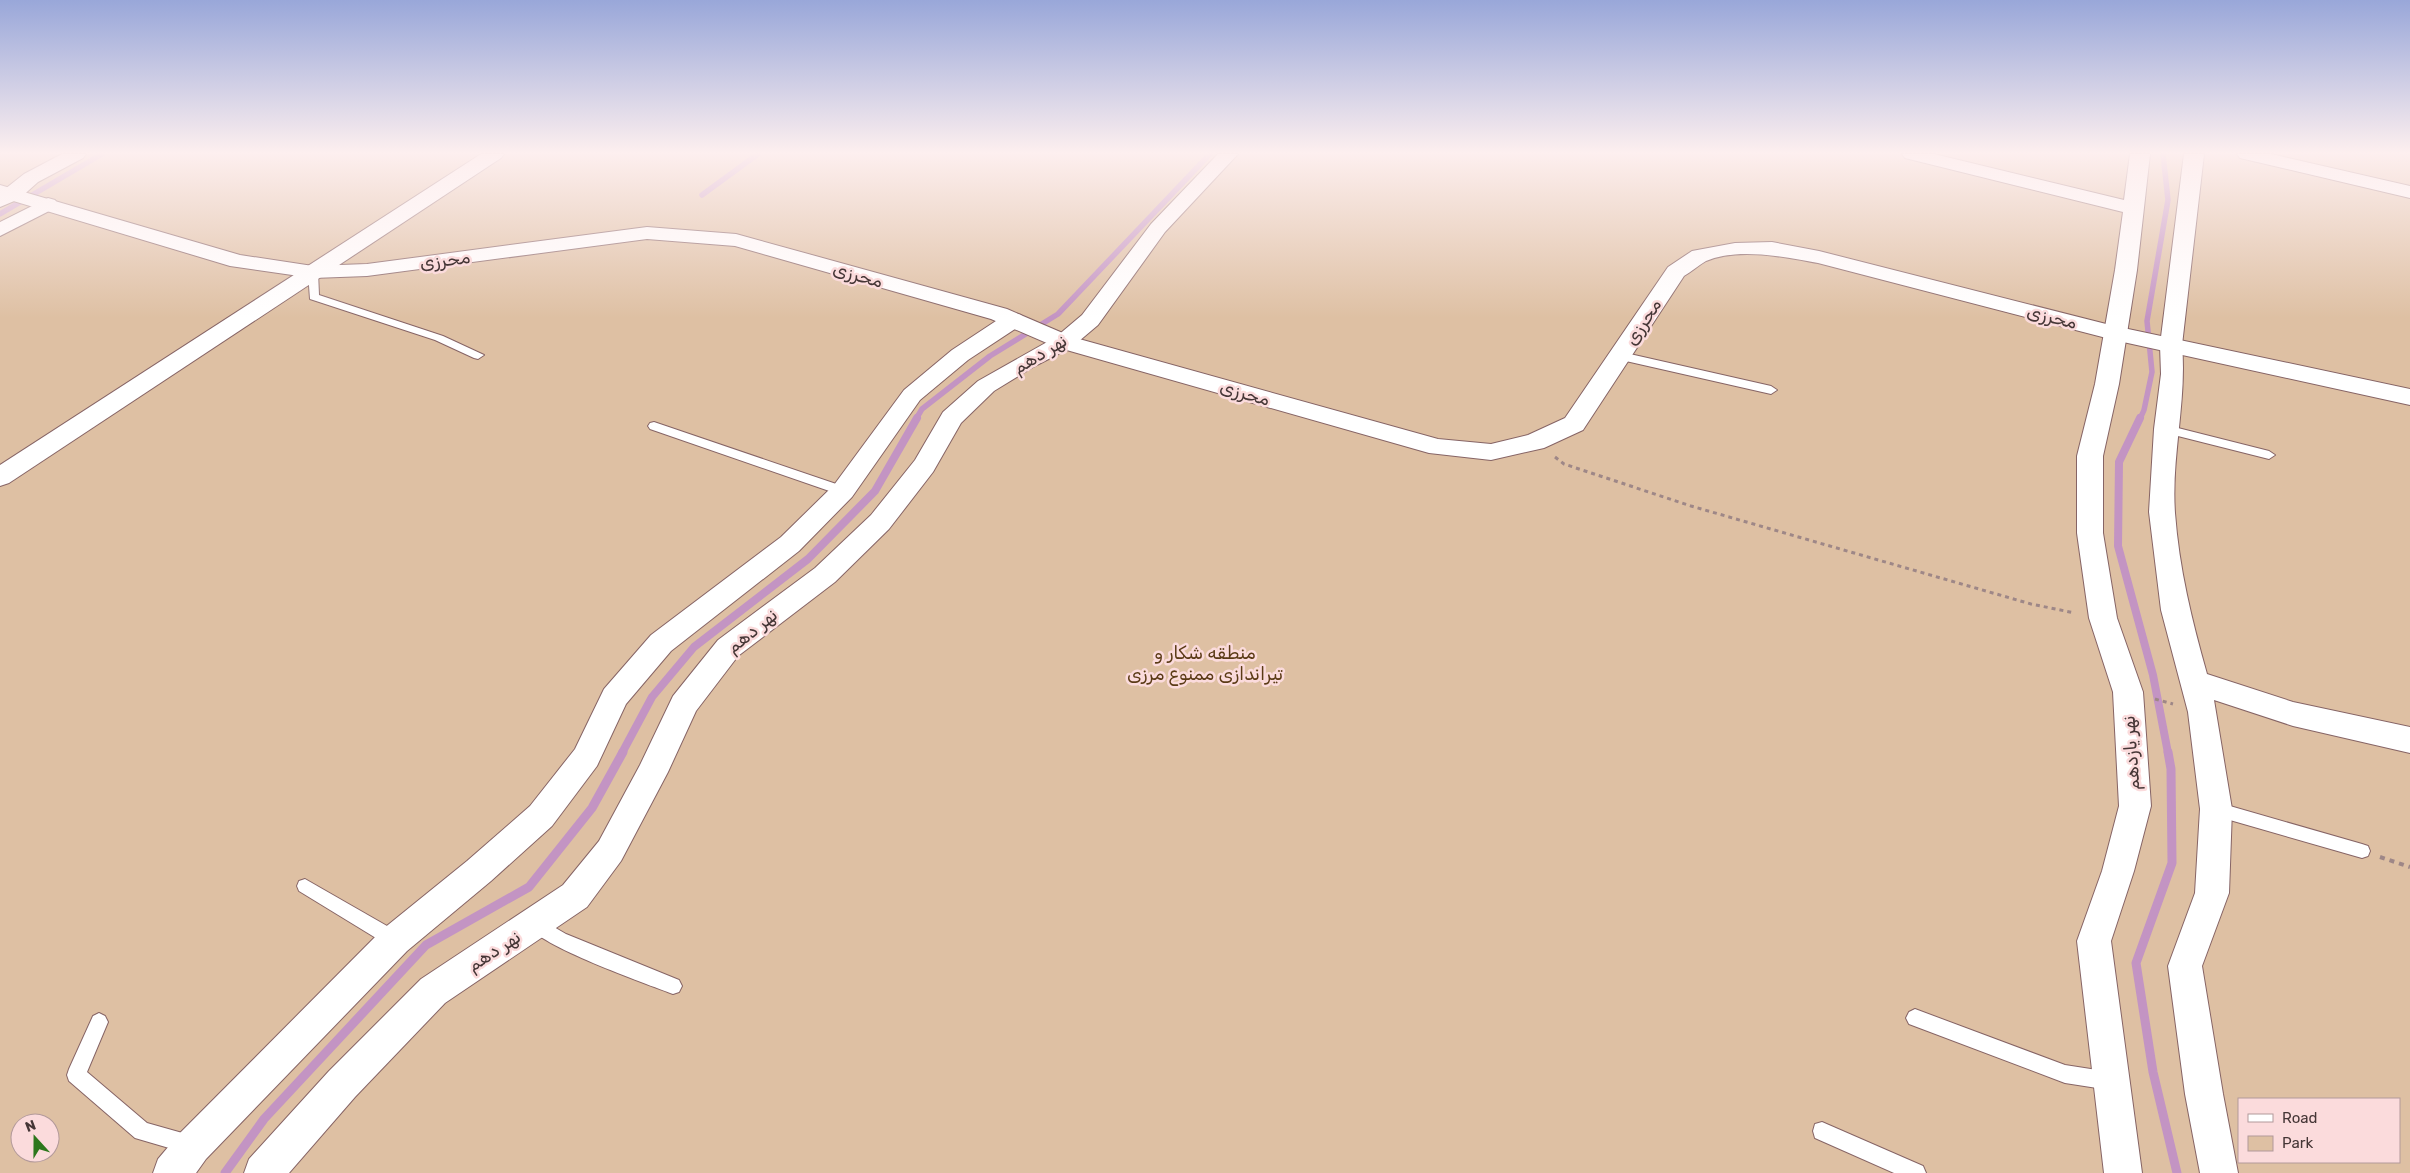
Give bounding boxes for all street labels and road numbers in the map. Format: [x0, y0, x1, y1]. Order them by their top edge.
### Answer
street label: محرزی [418, 246, 472, 274]
street label: محرزی [830, 257, 886, 293]
street label: محرزی [1620, 295, 1666, 349]
street label: محرزی [2025, 300, 2079, 334]
street label: نهر دهم [1009, 329, 1072, 380]
street label: محرزی [1217, 375, 1273, 411]
street label: نهر دهم [722, 604, 783, 659]
street label: نهر یازدهم [2117, 715, 2146, 791]
street label: نهر دهم [463, 926, 525, 977]

